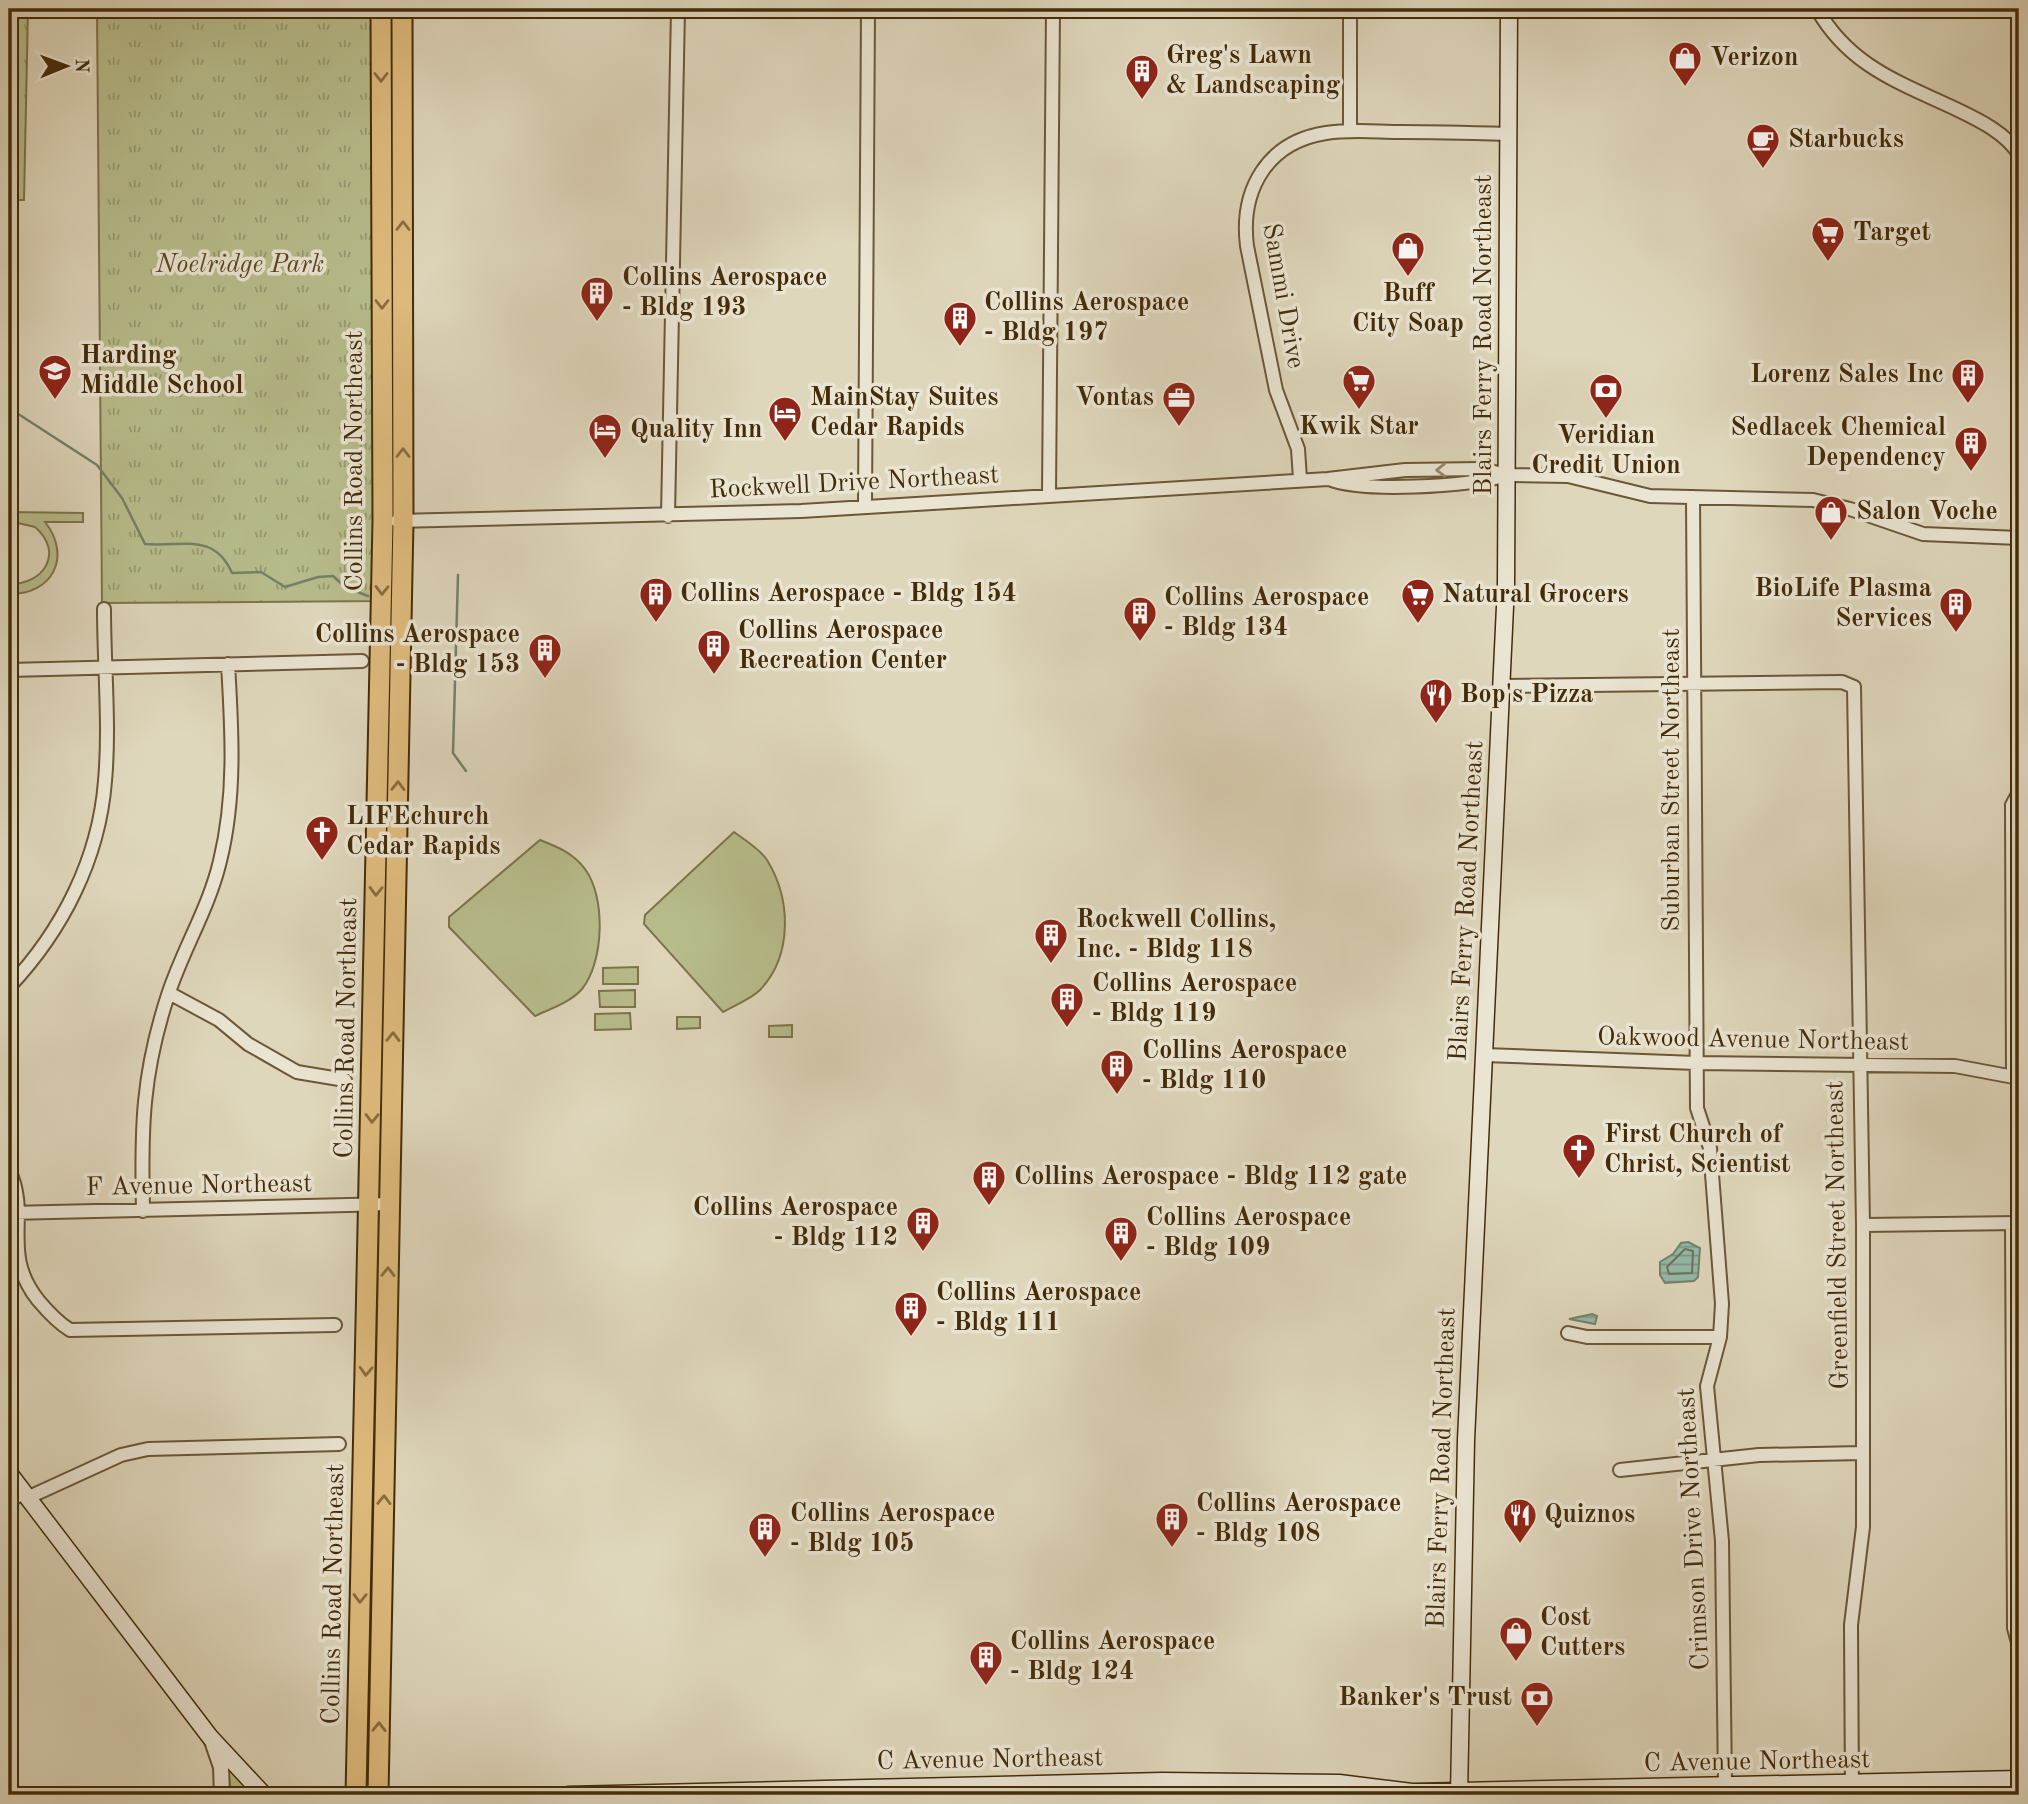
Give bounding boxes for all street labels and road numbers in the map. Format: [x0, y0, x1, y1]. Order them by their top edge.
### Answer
street label: Blairs Ferry Road Northeast [1471, 174, 1497, 496]
street label: Sammi Drive [1257, 221, 1309, 371]
street label: Collins Road Northeast [342, 330, 368, 592]
street label: Rockwell Drive Northeast [708, 462, 1000, 504]
street label: Suburban Street Northeast [1659, 628, 1685, 932]
street label: Blairs Ferry Road Northeast [1446, 740, 1488, 1062]
street label: Collins Road Northeast [332, 897, 362, 1159]
street label: Oakwood Avenue Northeast [1597, 1024, 1909, 1056]
street label: Greenfield Street Northeast [1822, 1080, 1854, 1390]
street label: F Avenue Northeast [85, 1171, 313, 1201]
street label: Blairs Ferry Road Northeast [1423, 1307, 1461, 1629]
street label: Crimson Drive Northeast [1674, 1387, 1714, 1671]
street label: Collins Road Northeast [319, 1463, 349, 1725]
street label: C Avenue Northeast [877, 1745, 1103, 1775]
street label: C Avenue Northeast [1644, 1747, 1870, 1777]

